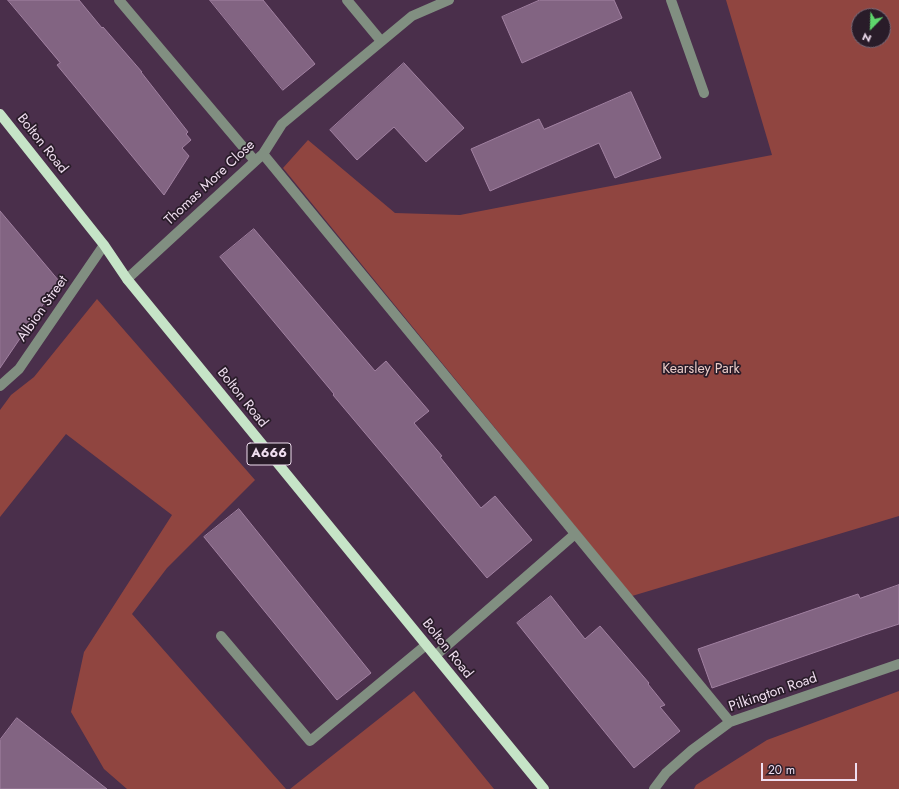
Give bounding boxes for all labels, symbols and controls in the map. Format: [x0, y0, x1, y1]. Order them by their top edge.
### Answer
north arrow [851, 8, 891, 48]
text: N [860, 29, 874, 47]
street label: Bolton Road [13, 111, 71, 177]
street label: Thomas More Close [161, 137, 259, 229]
street label: Albion Street [14, 273, 72, 345]
park label: Kearsley Park [662, 362, 740, 378]
street label: Bolton Road [213, 365, 271, 431]
road number: A666 [247, 443, 291, 465]
street label: Bolton Road [418, 616, 476, 682]
street label: Pilkington Road [727, 670, 819, 716]
scale bar [763, 755, 859, 781]
text: 20 m [768, 761, 795, 779]

